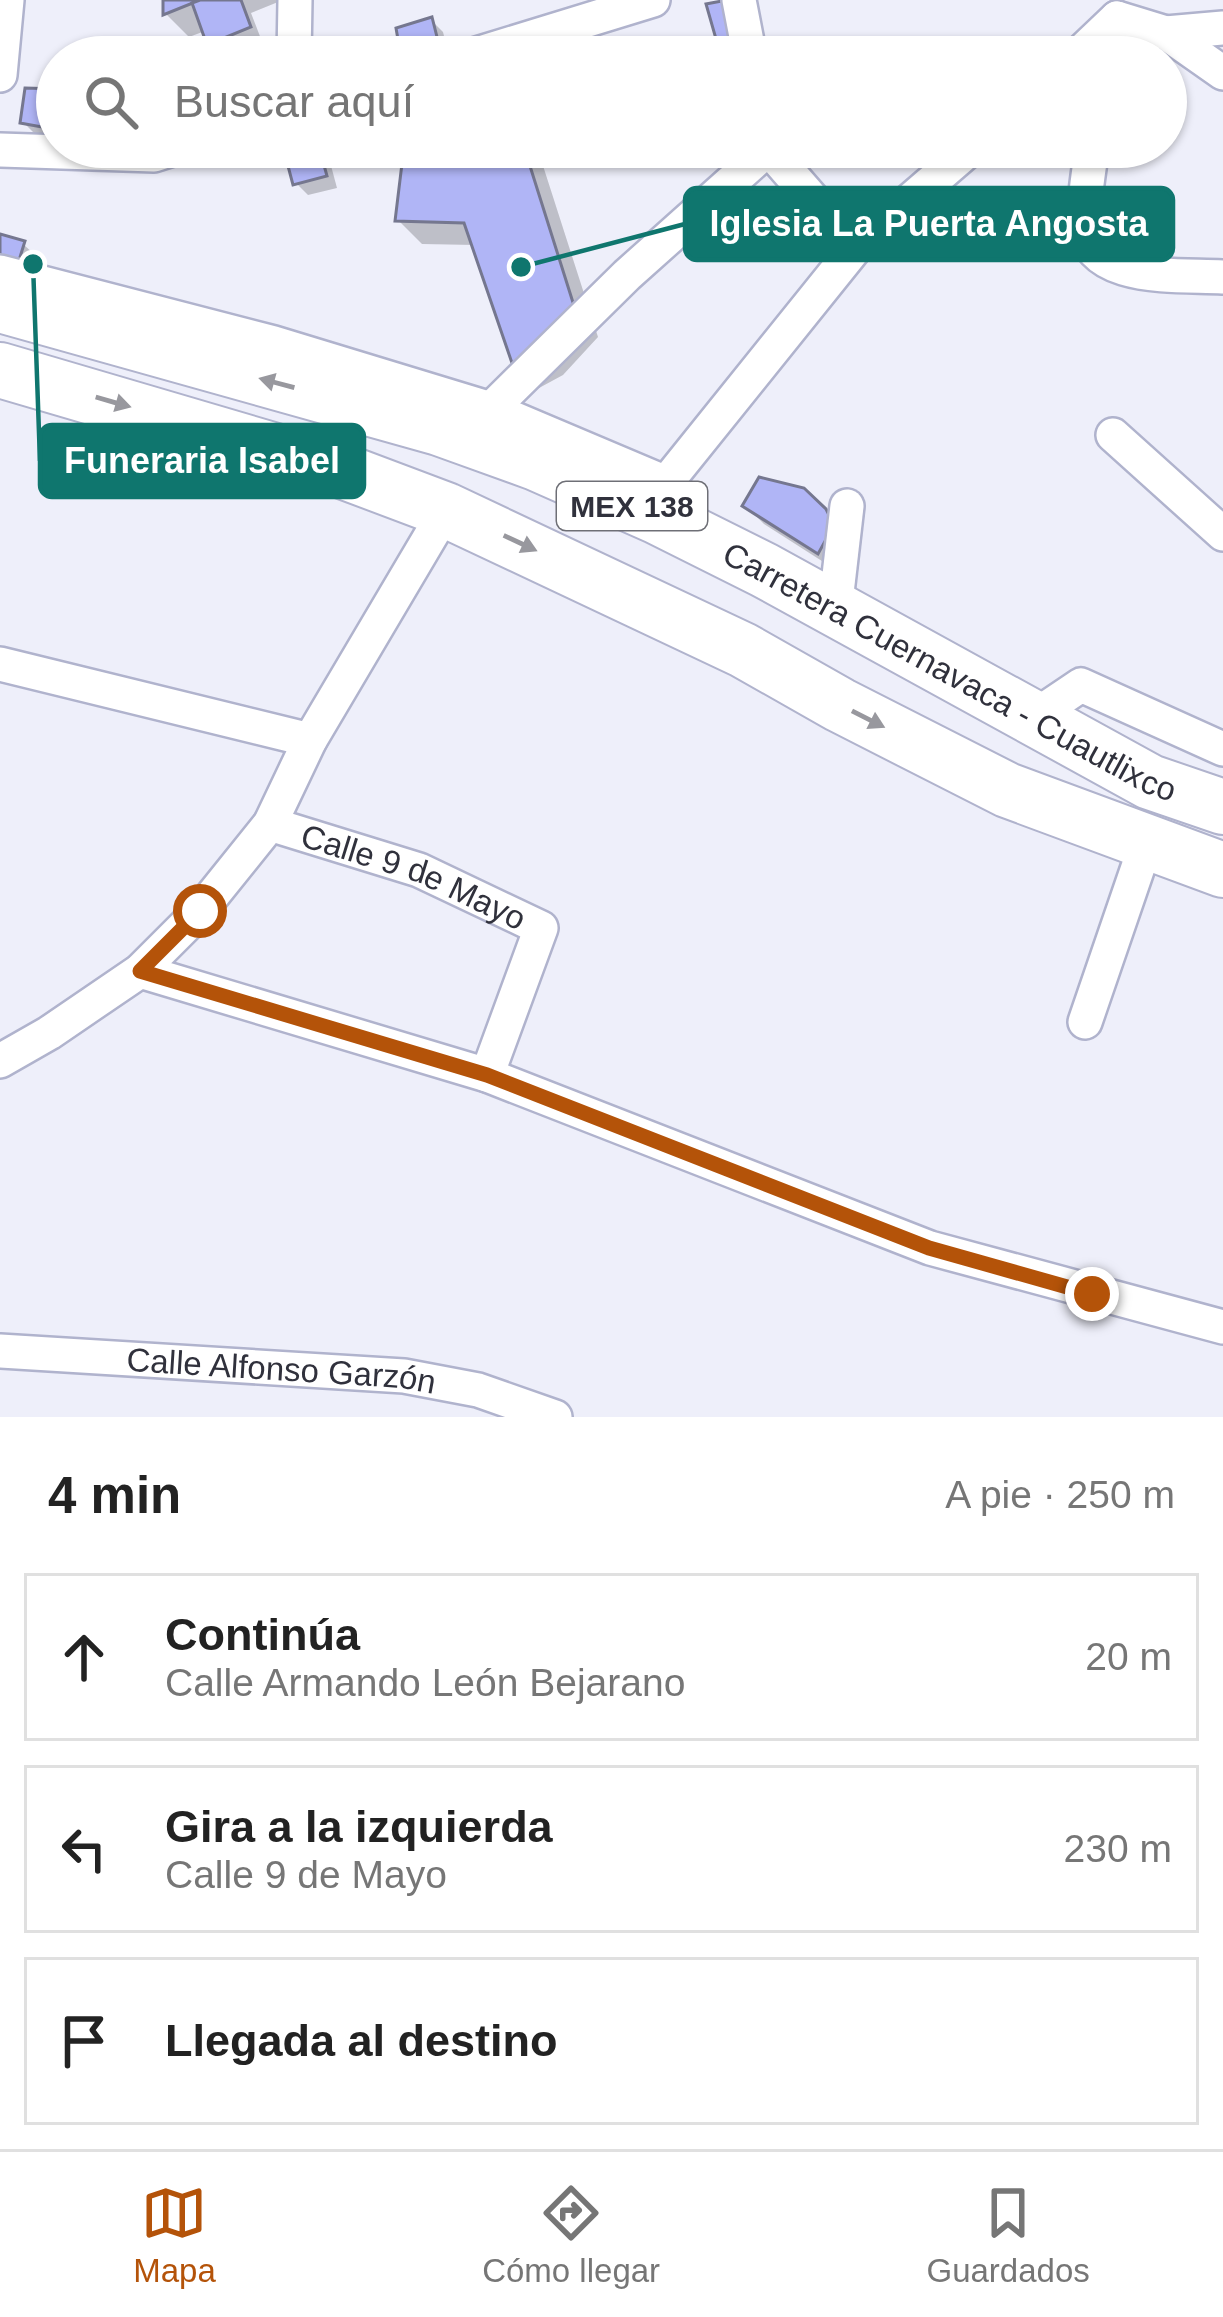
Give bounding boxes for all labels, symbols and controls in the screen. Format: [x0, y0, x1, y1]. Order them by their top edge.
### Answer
search box [36, 36, 1187, 168]
icon: search [78, 69, 144, 135]
text: Buscar aquí [174, 76, 414, 127]
callout: Iglesia La Puerta Angosta [685, 188, 1173, 260]
text: Iglesia La Puerta Angosta [710, 203, 1149, 244]
one-way arrow [258, 373, 295, 392]
one-way arrow [95, 394, 131, 412]
callout: Funeraria Isabel [40, 425, 364, 497]
text: Funeraria Isabel [64, 440, 340, 481]
road number: MEX 138 [557, 482, 707, 530]
one-way arrow [503, 533, 538, 553]
street label: Carretera Cuernavaca - Cuautlixco [717, 534, 1181, 808]
one-way arrow [851, 709, 885, 729]
street label: Calle 9 de Mayo [297, 816, 532, 937]
route start [173, 884, 227, 938]
route end [1065, 1267, 1119, 1321]
street label: Calle Alfonso Garzón [126, 1340, 439, 1400]
text: 4 min [48, 1467, 181, 1524]
text: A pie · 250 m [945, 1473, 1175, 1516]
text: Continúa [165, 1609, 360, 1660]
icon: ahead [51, 1624, 117, 1690]
text: 20 m [1085, 1635, 1172, 1678]
text: Calle Armando León Bejarano [165, 1661, 685, 1704]
text: Gira a la izquierda [165, 1801, 553, 1852]
icon: left [51, 1816, 117, 1882]
text: 230 m [1064, 1827, 1172, 1870]
text: Calle 9 de Mayo [165, 1853, 447, 1896]
icon: arrive [51, 2008, 117, 2074]
text: Llegada al destino [165, 2015, 558, 2066]
tab: Mapa [133, 2180, 216, 2290]
tab: Cómo llegar [482, 2180, 660, 2290]
tab: Guardados [927, 2180, 1090, 2290]

